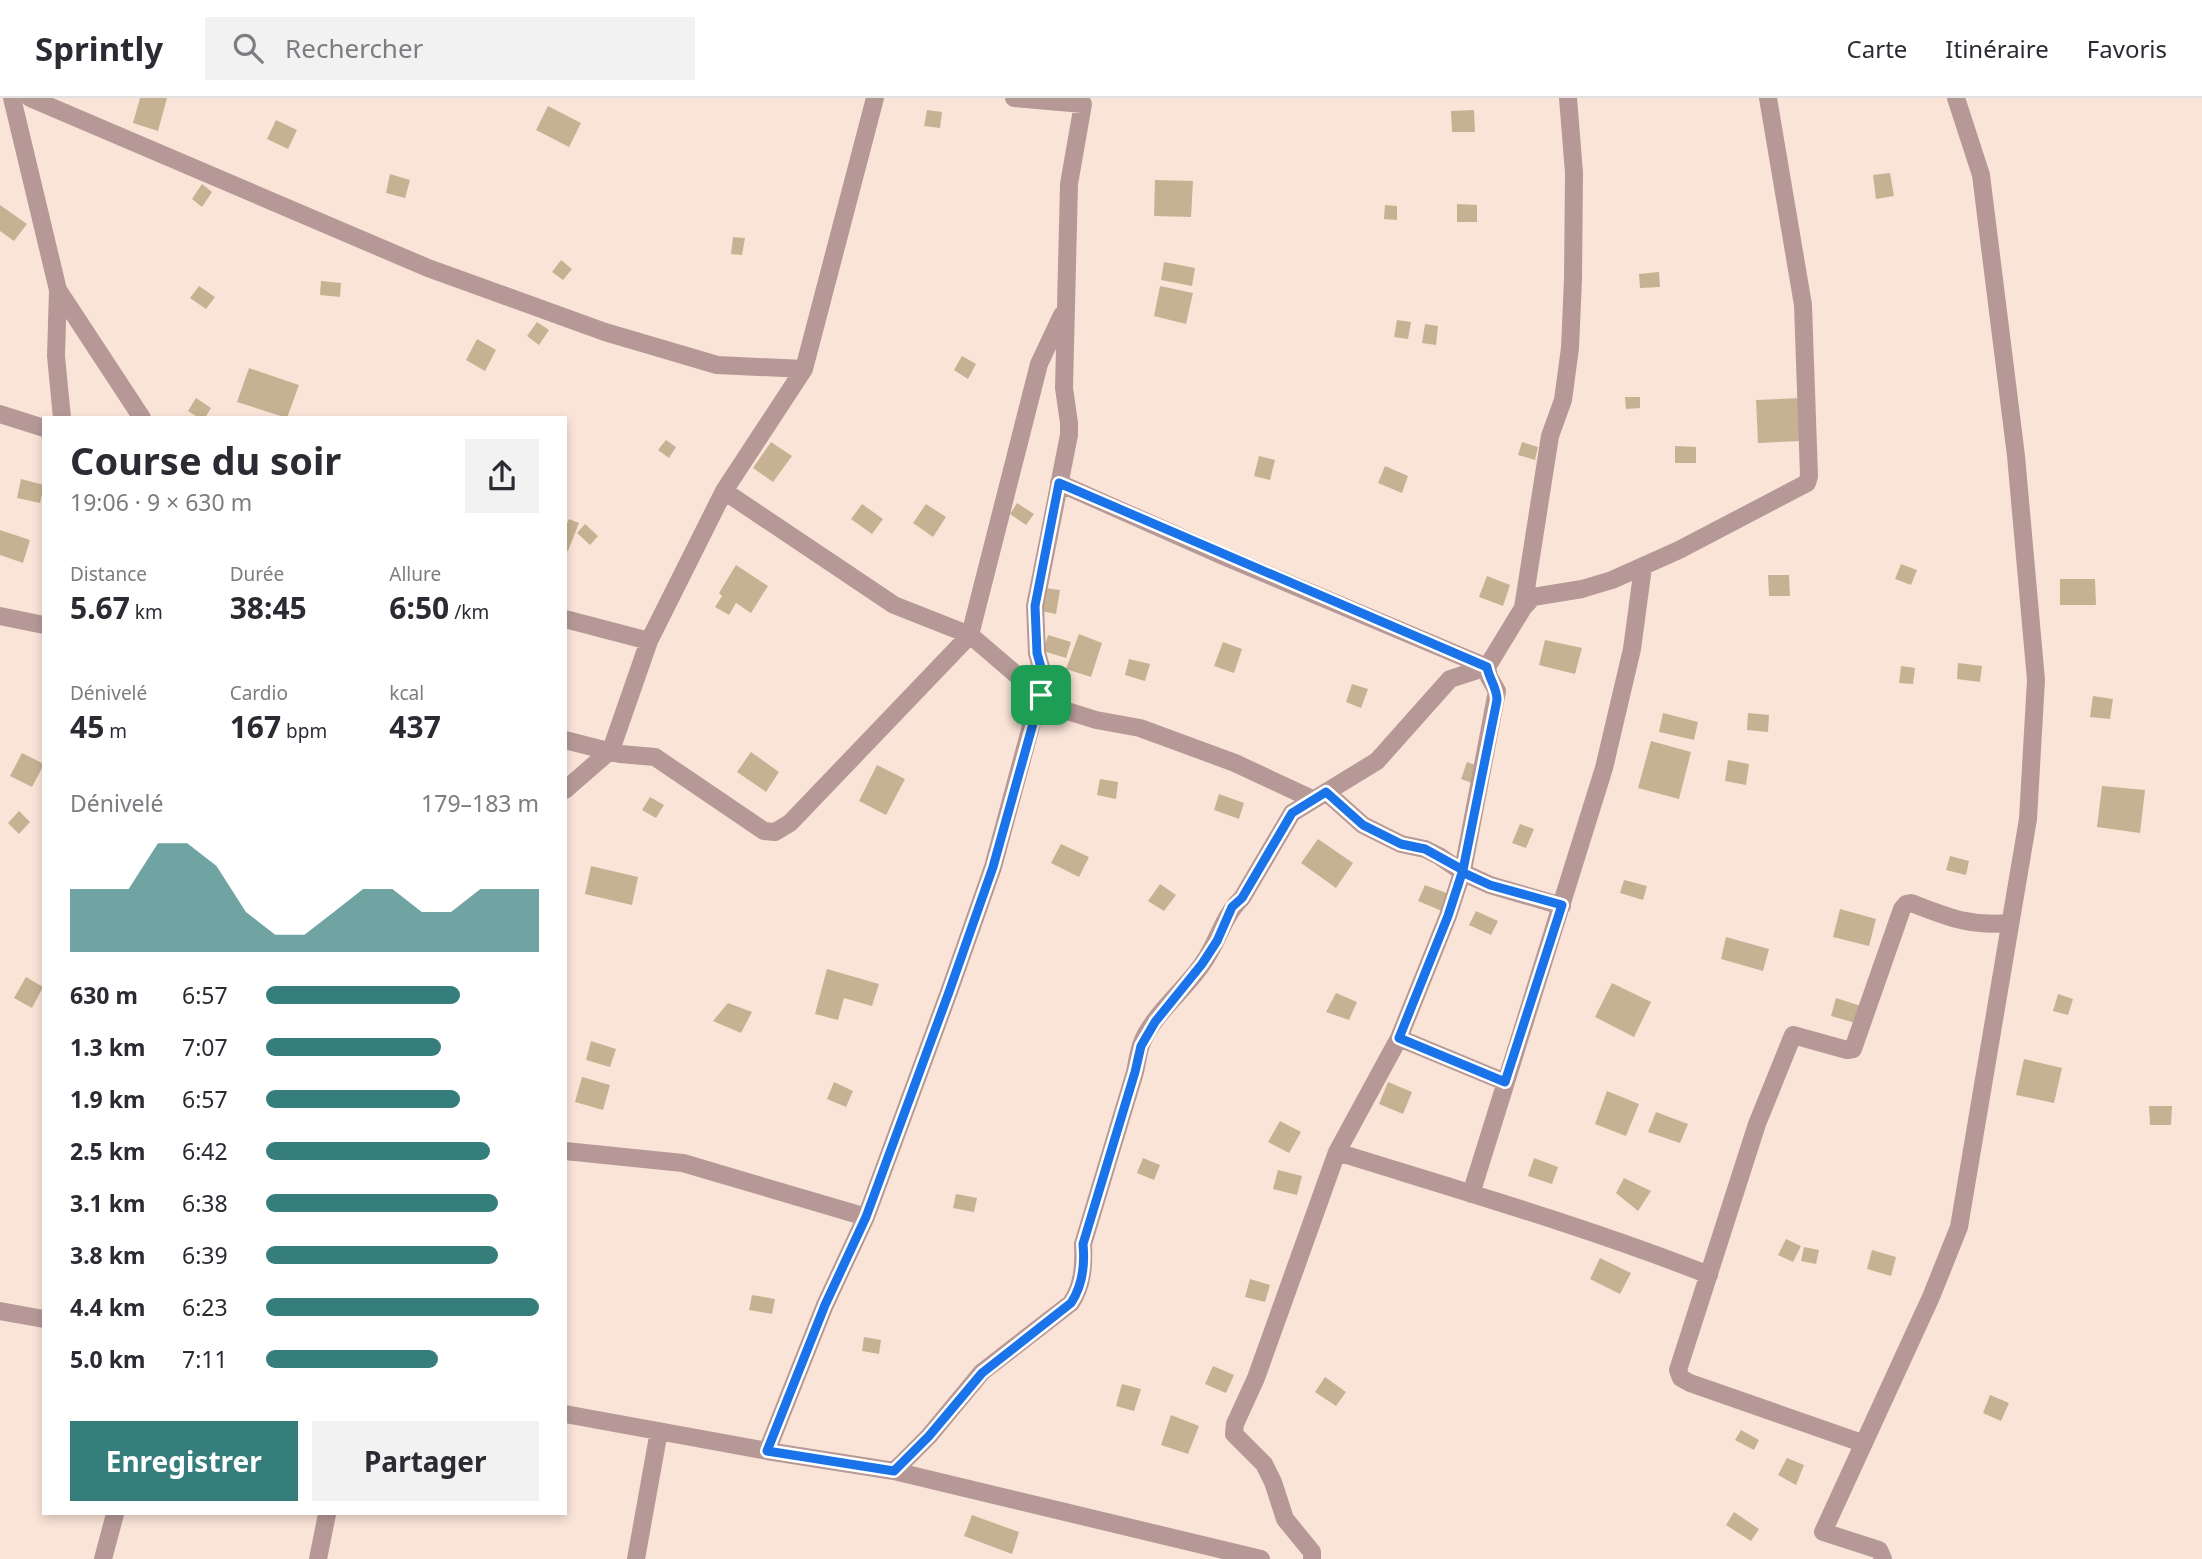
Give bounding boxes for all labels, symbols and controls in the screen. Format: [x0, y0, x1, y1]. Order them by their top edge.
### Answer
search box [205, 17, 695, 80]
text: Sprintly [35, 26, 163, 71]
icon: search [229, 29, 267, 67]
text: Rechercher [285, 30, 423, 66]
text: Carte [1847, 32, 1907, 65]
text: Itinéraire [1945, 32, 2049, 65]
text: Favoris [2087, 32, 2167, 65]
text: Course du soir [70, 434, 341, 486]
button: share [465, 439, 539, 513]
text: 19:06 · 9 × 630 m [70, 486, 252, 518]
text: Distance [70, 561, 147, 587]
text: Durée [230, 561, 284, 587]
text: Allure [389, 561, 441, 587]
text: 5.67 [70, 587, 130, 628]
text: 38:45 [230, 587, 307, 628]
text: 6:50 [389, 587, 449, 628]
text: km [130, 599, 163, 625]
text: /km [449, 599, 489, 625]
pin [1011, 665, 1071, 725]
icon: arrive [1022, 676, 1060, 714]
text: Dénivelé [70, 680, 147, 706]
text: Cardio [230, 680, 288, 706]
text: kcal [389, 680, 424, 706]
text: 45 [70, 706, 104, 747]
text: 167 [230, 706, 281, 747]
text: 437 [389, 706, 441, 747]
text: m [104, 718, 127, 744]
text: bpm [281, 718, 327, 744]
text: Dénivelé [70, 787, 163, 819]
text: 179–183 m [421, 787, 539, 819]
text: 630 m [70, 979, 138, 1011]
text: 6:57 [182, 979, 228, 1011]
text: 1.3 km [70, 1031, 145, 1063]
text: 7:07 [182, 1031, 228, 1063]
text: 1.9 km [70, 1083, 145, 1115]
text: 6:57 [182, 1083, 228, 1115]
text: 2.5 km [70, 1135, 145, 1167]
text: 6:42 [182, 1135, 228, 1167]
text: 3.1 km [70, 1187, 145, 1219]
text: 6:38 [182, 1187, 228, 1219]
text: 3.8 km [70, 1239, 145, 1271]
text: 6:39 [182, 1239, 228, 1271]
text: 4.4 km [70, 1291, 145, 1323]
text: 6:23 [182, 1291, 228, 1323]
text: 5.0 km [70, 1343, 145, 1375]
text: 7:11 [182, 1343, 228, 1375]
button: Enregistrer [70, 1421, 298, 1501]
button: Partager [312, 1421, 539, 1501]

